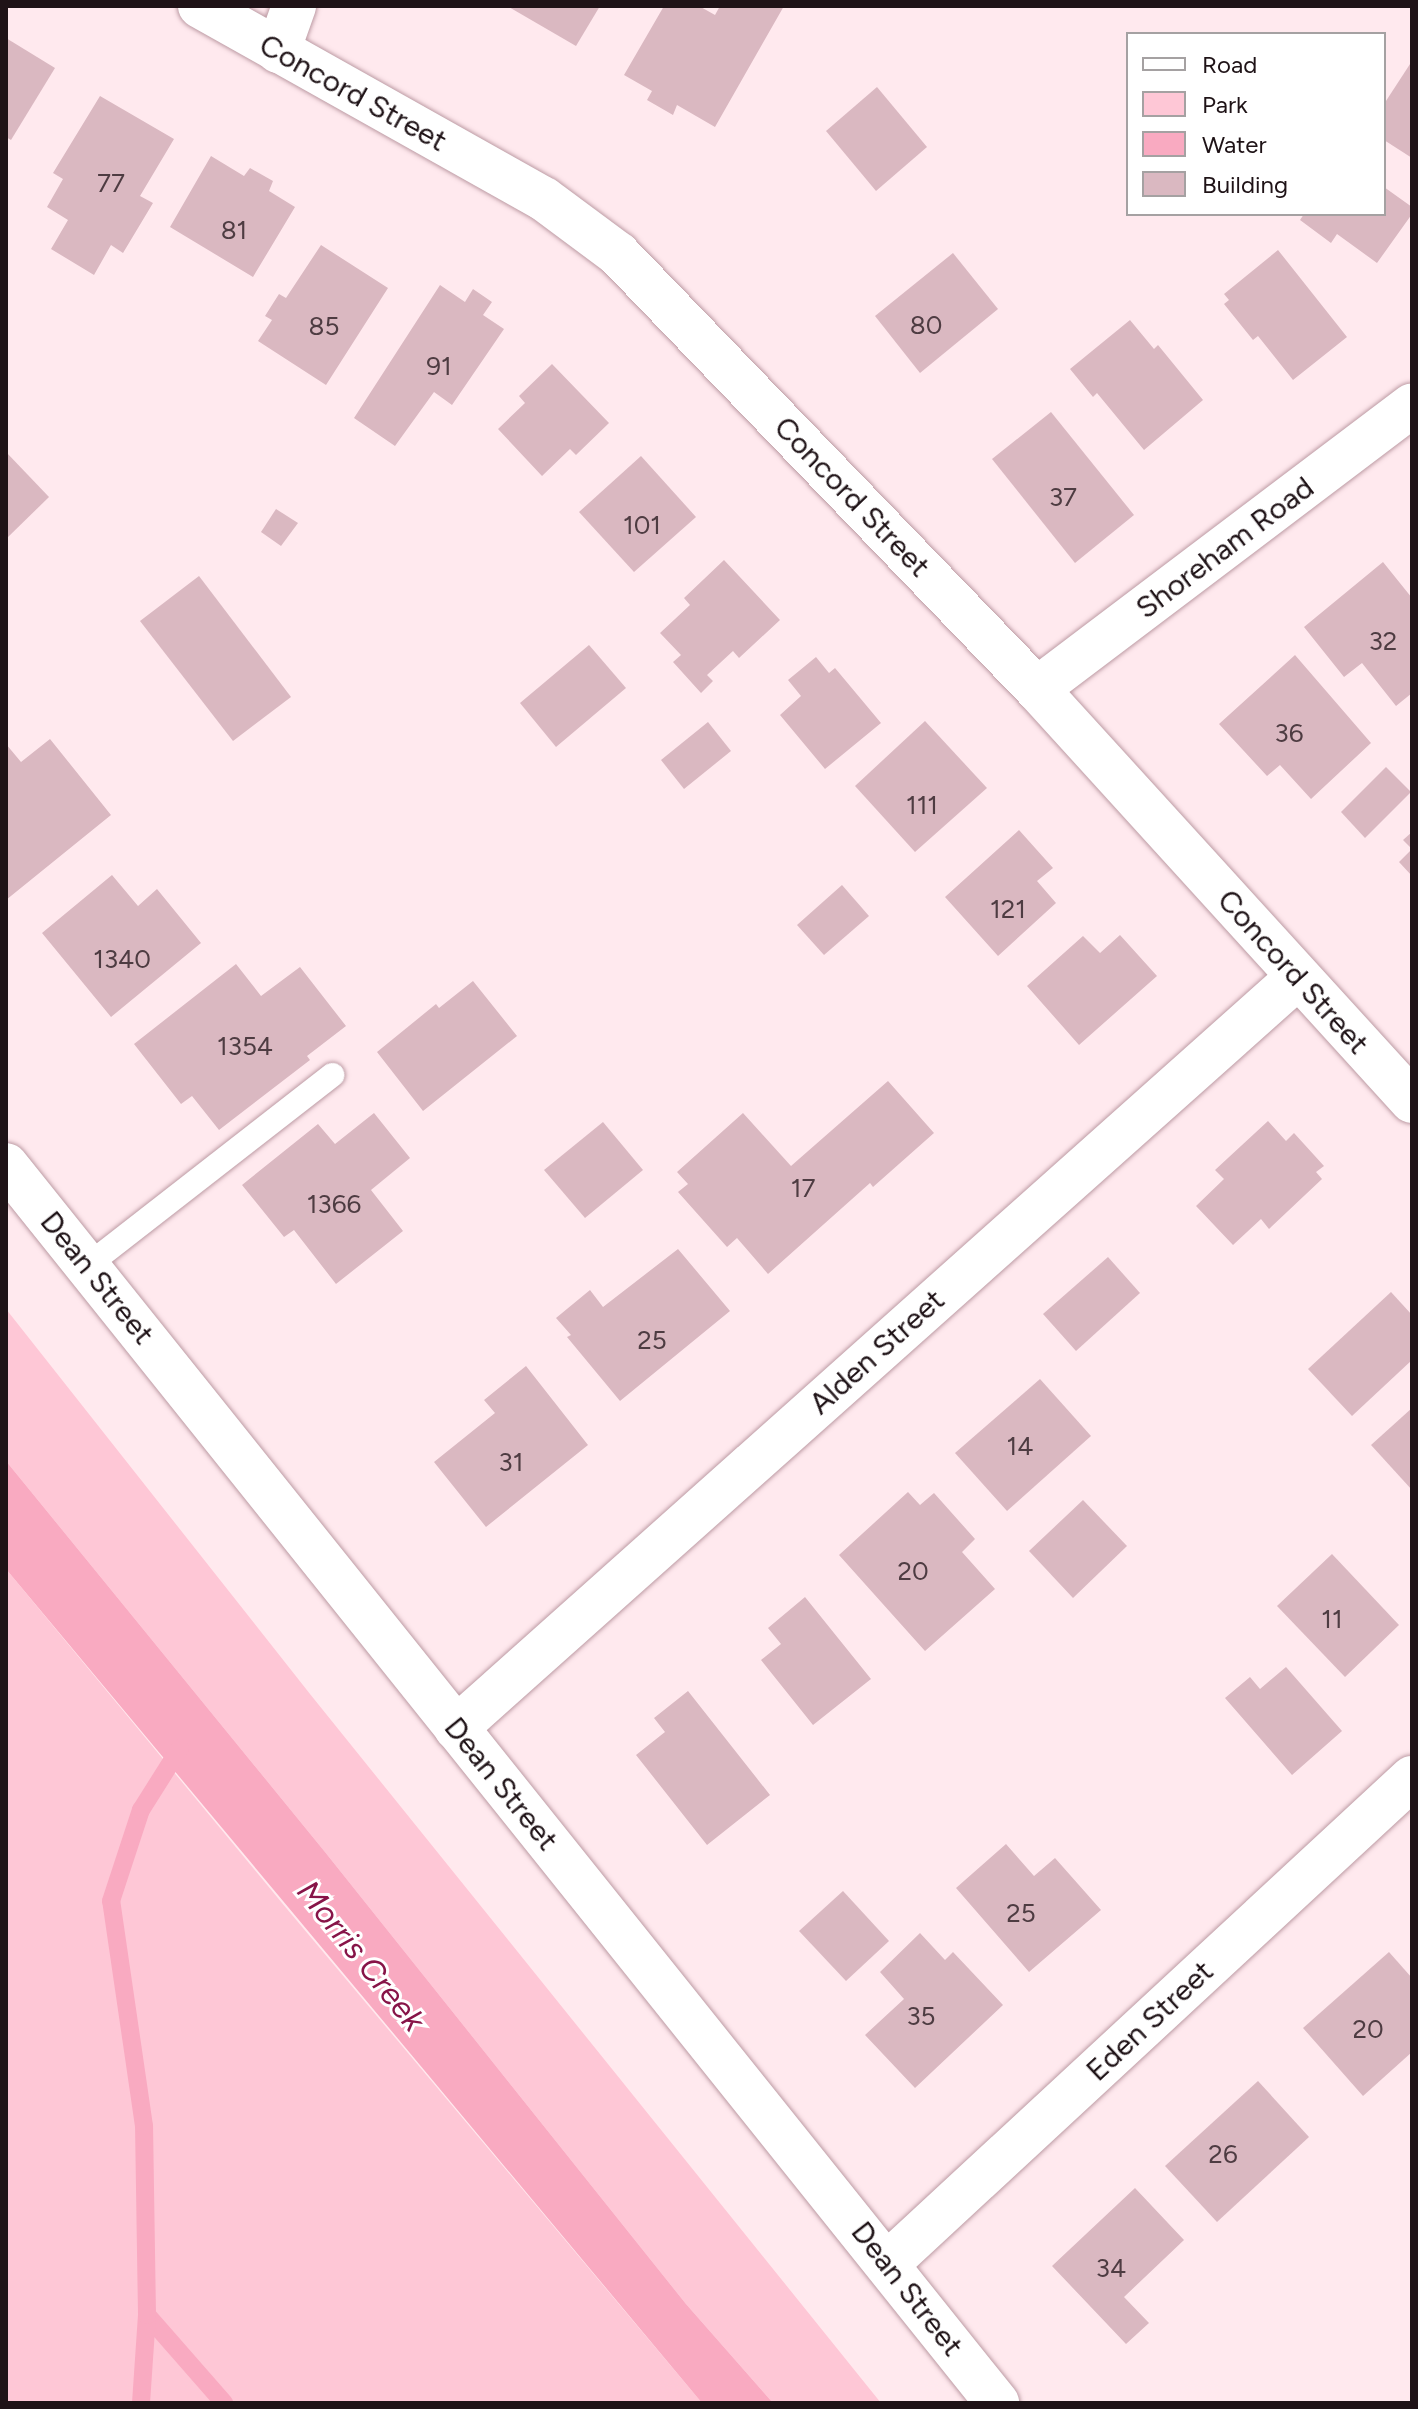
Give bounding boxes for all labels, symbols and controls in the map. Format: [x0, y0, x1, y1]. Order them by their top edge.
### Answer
street label: Concord Street [253, 27, 453, 159]
legend [1126, 32, 1386, 216]
text: Road [1202, 50, 1257, 79]
text: Park [1202, 90, 1248, 119]
text: Water [1202, 130, 1267, 159]
house number: 77 [97, 168, 125, 200]
text: Building [1202, 170, 1288, 199]
house number: 81 [221, 215, 247, 247]
house number: 80 [910, 310, 942, 342]
house number: 85 [309, 311, 339, 343]
house number: 91 [426, 351, 452, 383]
street label: Concord Street [767, 409, 937, 585]
street label: Shoreham Road [1129, 469, 1321, 627]
house number: 37 [1049, 482, 1077, 514]
house number: 101 [623, 510, 661, 542]
house number: 32 [1369, 626, 1397, 658]
house number: 36 [1275, 718, 1303, 750]
house number: 111 [906, 790, 938, 822]
street label: Concord Street [1210, 882, 1376, 1062]
house number: 121 [990, 894, 1026, 926]
house number: 1340 [93, 944, 151, 976]
house number: 1354 [217, 1031, 273, 1063]
house number: 17 [791, 1173, 815, 1205]
house number: 1366 [307, 1189, 361, 1221]
street label: Dean Street [33, 1204, 161, 1352]
street label: Alden Street [802, 1282, 952, 1422]
house number: 25 [637, 1325, 667, 1357]
house number: 14 [1007, 1431, 1033, 1463]
house number: 31 [499, 1447, 523, 1479]
house number: 20 [897, 1556, 929, 1588]
house number: 11 [1321, 1604, 1343, 1636]
street label: Dean Street [437, 1710, 565, 1858]
water label: Morris Creek [289, 1873, 433, 2039]
house number: 25 [1006, 1898, 1036, 1930]
street label: Eden Street [1079, 1953, 1221, 2089]
house number: 35 [906, 2001, 936, 2033]
house number: 20 [1352, 2014, 1384, 2046]
house number: 26 [1208, 2139, 1238, 2171]
street label: Dean Street [843, 2215, 971, 2363]
house number: 34 [1096, 2253, 1126, 2285]

